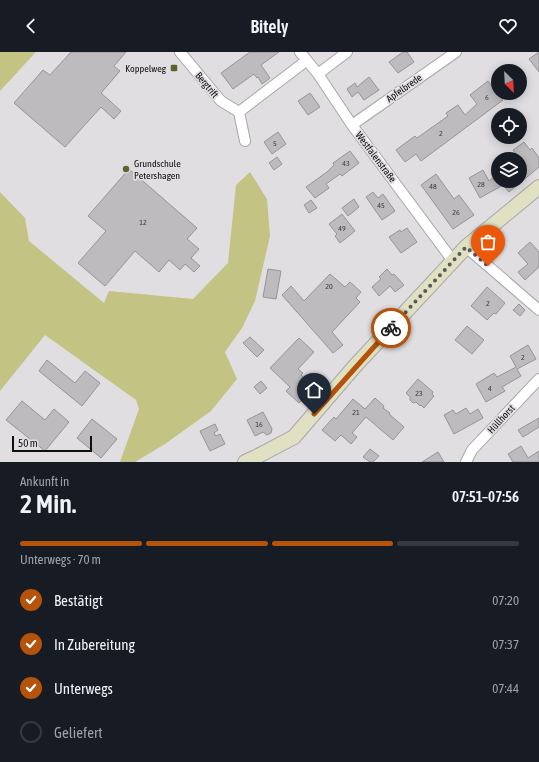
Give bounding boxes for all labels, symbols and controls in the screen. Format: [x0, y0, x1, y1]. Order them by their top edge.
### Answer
icon: back [20, 15, 42, 37]
icon: heart [497, 15, 519, 37]
text: Bitely [251, 16, 288, 37]
place label: Koppelweg [125, 63, 167, 74]
marker: Koppelweg [169, 63, 179, 73]
north arrow [491, 64, 527, 100]
map controls [491, 64, 527, 188]
street label: Bergtrift [193, 70, 221, 100]
street label: Apfelbrede [384, 71, 424, 104]
house number: 6 [485, 93, 489, 102]
button: locate [491, 108, 527, 144]
house number: 2 [439, 129, 443, 138]
street label: Westfalenstraße [353, 130, 399, 185]
house number: 5 [273, 139, 277, 148]
button: layers [491, 152, 527, 188]
place label: Grundschule Petershagen [134, 158, 181, 181]
house number: 43 [342, 159, 350, 168]
marker: Grundschule Petershagen [121, 164, 131, 174]
house number: 28 [477, 180, 485, 189]
house number: 48 [429, 182, 437, 191]
house number: 45 [377, 201, 385, 210]
house number: 26 [452, 208, 460, 217]
house number: 12 [139, 218, 147, 227]
house number: 49 [338, 224, 346, 233]
pin [471, 225, 505, 266]
icon: bag [477, 231, 499, 253]
house number: 20 [325, 282, 333, 291]
house number: 2 [486, 299, 490, 308]
courier [371, 308, 411, 348]
icon: bike [380, 317, 402, 339]
house number: 2 [521, 353, 525, 362]
pin [297, 373, 331, 414]
icon: home [303, 379, 325, 401]
house number: 4 [488, 384, 492, 393]
house number: 23 [415, 389, 423, 398]
street label: Hüllhorst [485, 402, 517, 435]
house number: 21 [352, 408, 360, 417]
house number: 16 [255, 420, 263, 429]
scale bar [12, 434, 92, 453]
text: 50 m [18, 437, 38, 449]
text: Ankunft in [20, 474, 69, 489]
text: 07:51–07:56 [452, 488, 519, 505]
text: 2 Min. [20, 489, 76, 519]
text: Unterwegs · 70 m [20, 552, 101, 567]
icon: check [20, 589, 42, 611]
text: Bestätigt [54, 592, 103, 609]
text: 07:20 [492, 593, 519, 608]
icon: check [20, 633, 42, 655]
text: In Zubereitung [54, 636, 135, 653]
text: 07:37 [492, 637, 519, 652]
icon: check [20, 677, 42, 699]
text: Unterwegs [54, 680, 113, 697]
text: 07:44 [492, 681, 519, 696]
text: Geliefert [54, 724, 103, 741]

